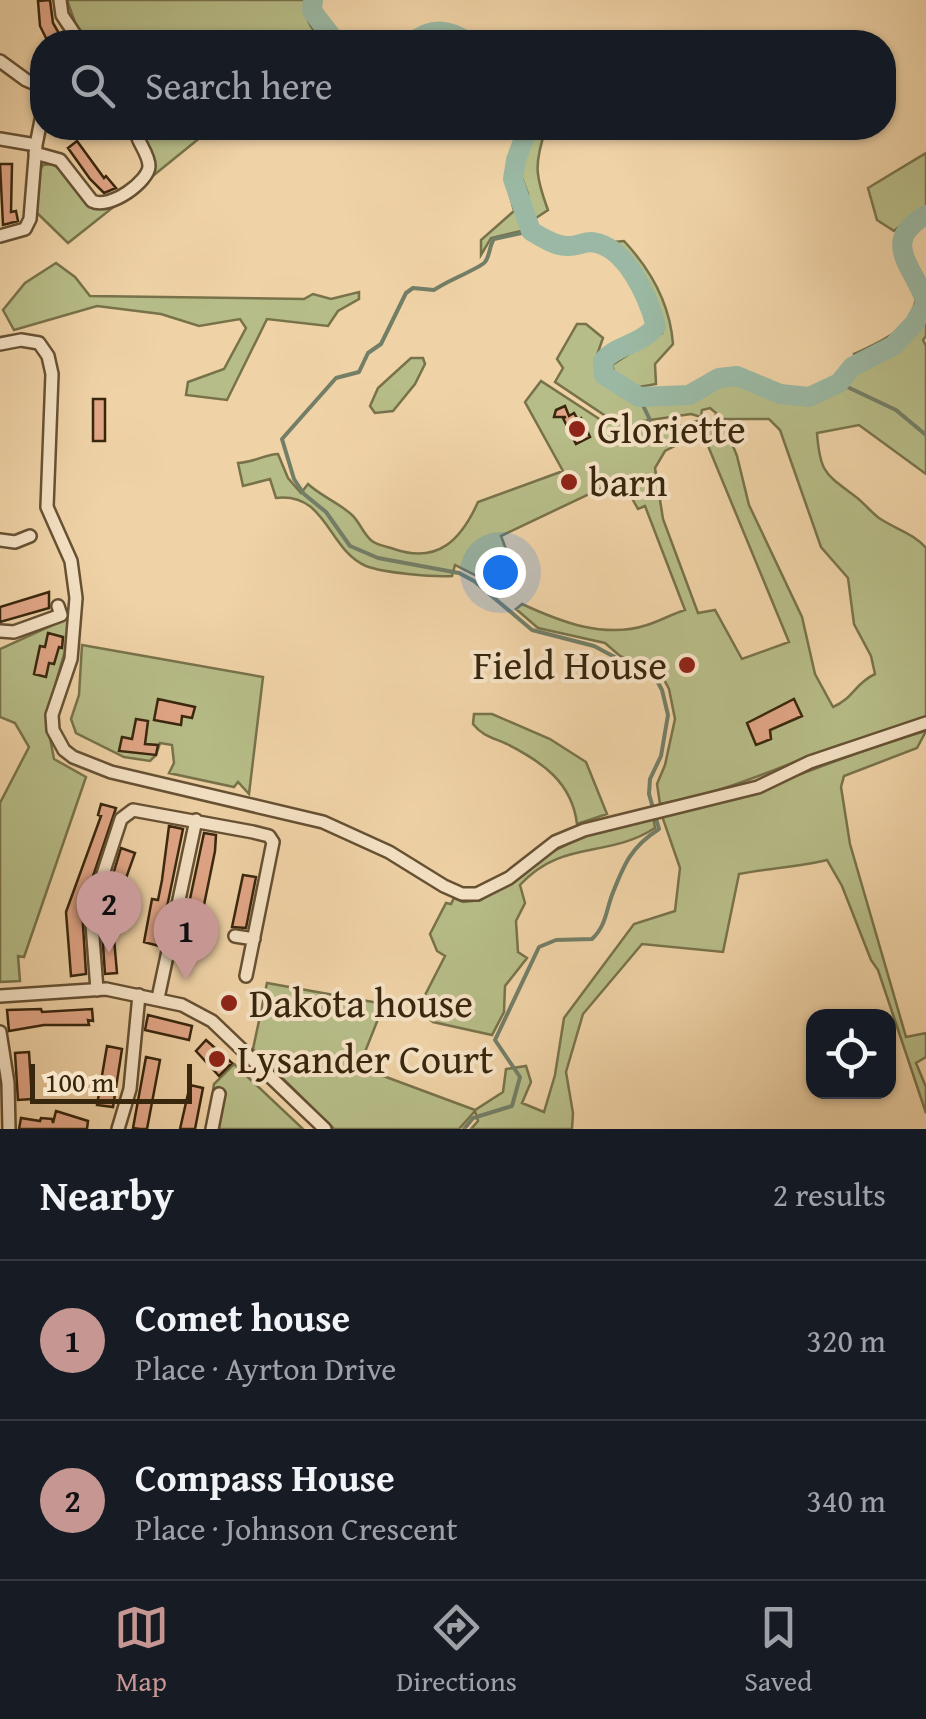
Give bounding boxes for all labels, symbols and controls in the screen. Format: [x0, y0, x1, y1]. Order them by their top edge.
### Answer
search box [30, 30, 896, 140]
text: Search here [145, 57, 333, 113]
icon: search [65, 58, 120, 113]
place label: Gloriette [597, 399, 746, 458]
marker: Gloriette [566, 418, 588, 440]
place label: barn [589, 452, 668, 511]
marker: barn [558, 471, 580, 493]
your location [475, 547, 526, 598]
place label: Field House [473, 635, 667, 694]
marker: Field House [676, 654, 698, 676]
pin: 2 [76, 870, 142, 953]
pin: 1 [154, 898, 218, 980]
place label: Dakota house [249, 973, 473, 1032]
marker: Dakota house [218, 992, 240, 1014]
map controls [806, 1009, 896, 1099]
button: locate [806, 1009, 896, 1099]
place label: Lysander Court [237, 1029, 493, 1088]
marker: Lysander Court [206, 1048, 228, 1070]
scale bar [30, 1059, 192, 1104]
text: 100 m [45, 1061, 114, 1102]
text: Nearby [40, 1164, 174, 1225]
text: 2 results [773, 1171, 886, 1218]
text: Comet house [135, 1289, 350, 1345]
text: 1 [64, 1317, 81, 1364]
text: 320 m [807, 1317, 886, 1364]
text: Place · Ayrton Drive [135, 1345, 396, 1392]
text: Compass House [135, 1449, 395, 1505]
text: 2 [64, 1477, 81, 1524]
text: 340 m [807, 1477, 886, 1524]
text: Place · Johnson Crescent [135, 1505, 458, 1552]
tab: Map [114, 1600, 169, 1701]
tab: Directions [396, 1600, 517, 1701]
tab: Saved [744, 1600, 812, 1701]

